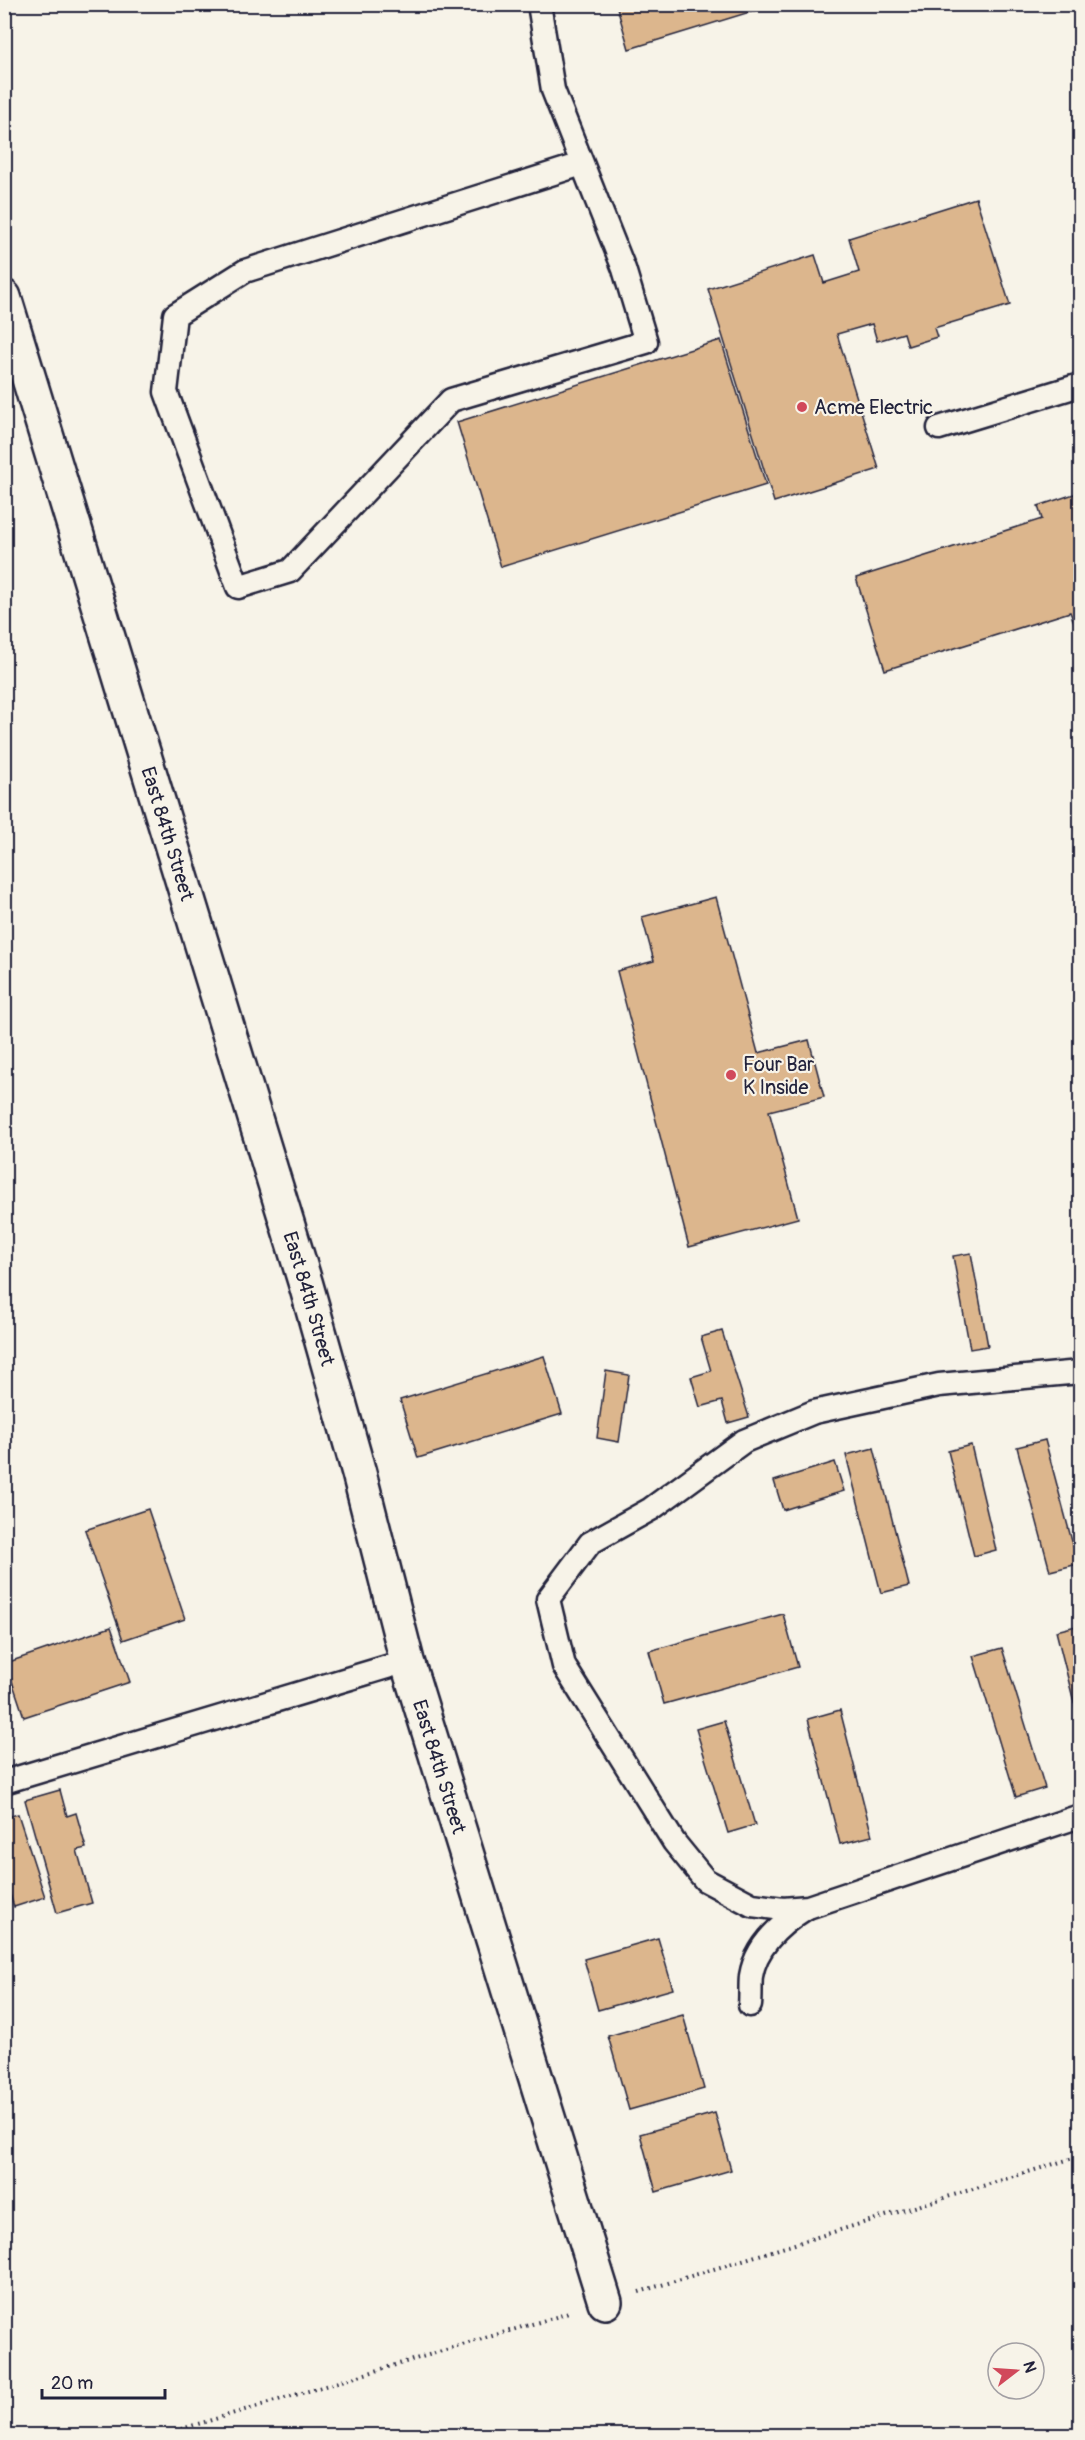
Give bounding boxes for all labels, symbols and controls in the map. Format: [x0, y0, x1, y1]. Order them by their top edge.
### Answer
place label: Acme Electric [814, 395, 933, 420]
marker: Acme Electric [795, 400, 809, 414]
street label: East 84th Street [136, 763, 201, 904]
place label: Four Bar K Inside [743, 1052, 814, 1100]
marker: Four Bar K Inside [724, 1068, 738, 1082]
street label: East 84th Street [278, 1228, 341, 1369]
street label: East 84th Street [407, 1697, 472, 1838]
north arrow [986, 2341, 1046, 2401]
text: N [1018, 2359, 1041, 2375]
scale bar [42, 2362, 165, 2400]
text: 20 m [51, 2372, 93, 2395]

